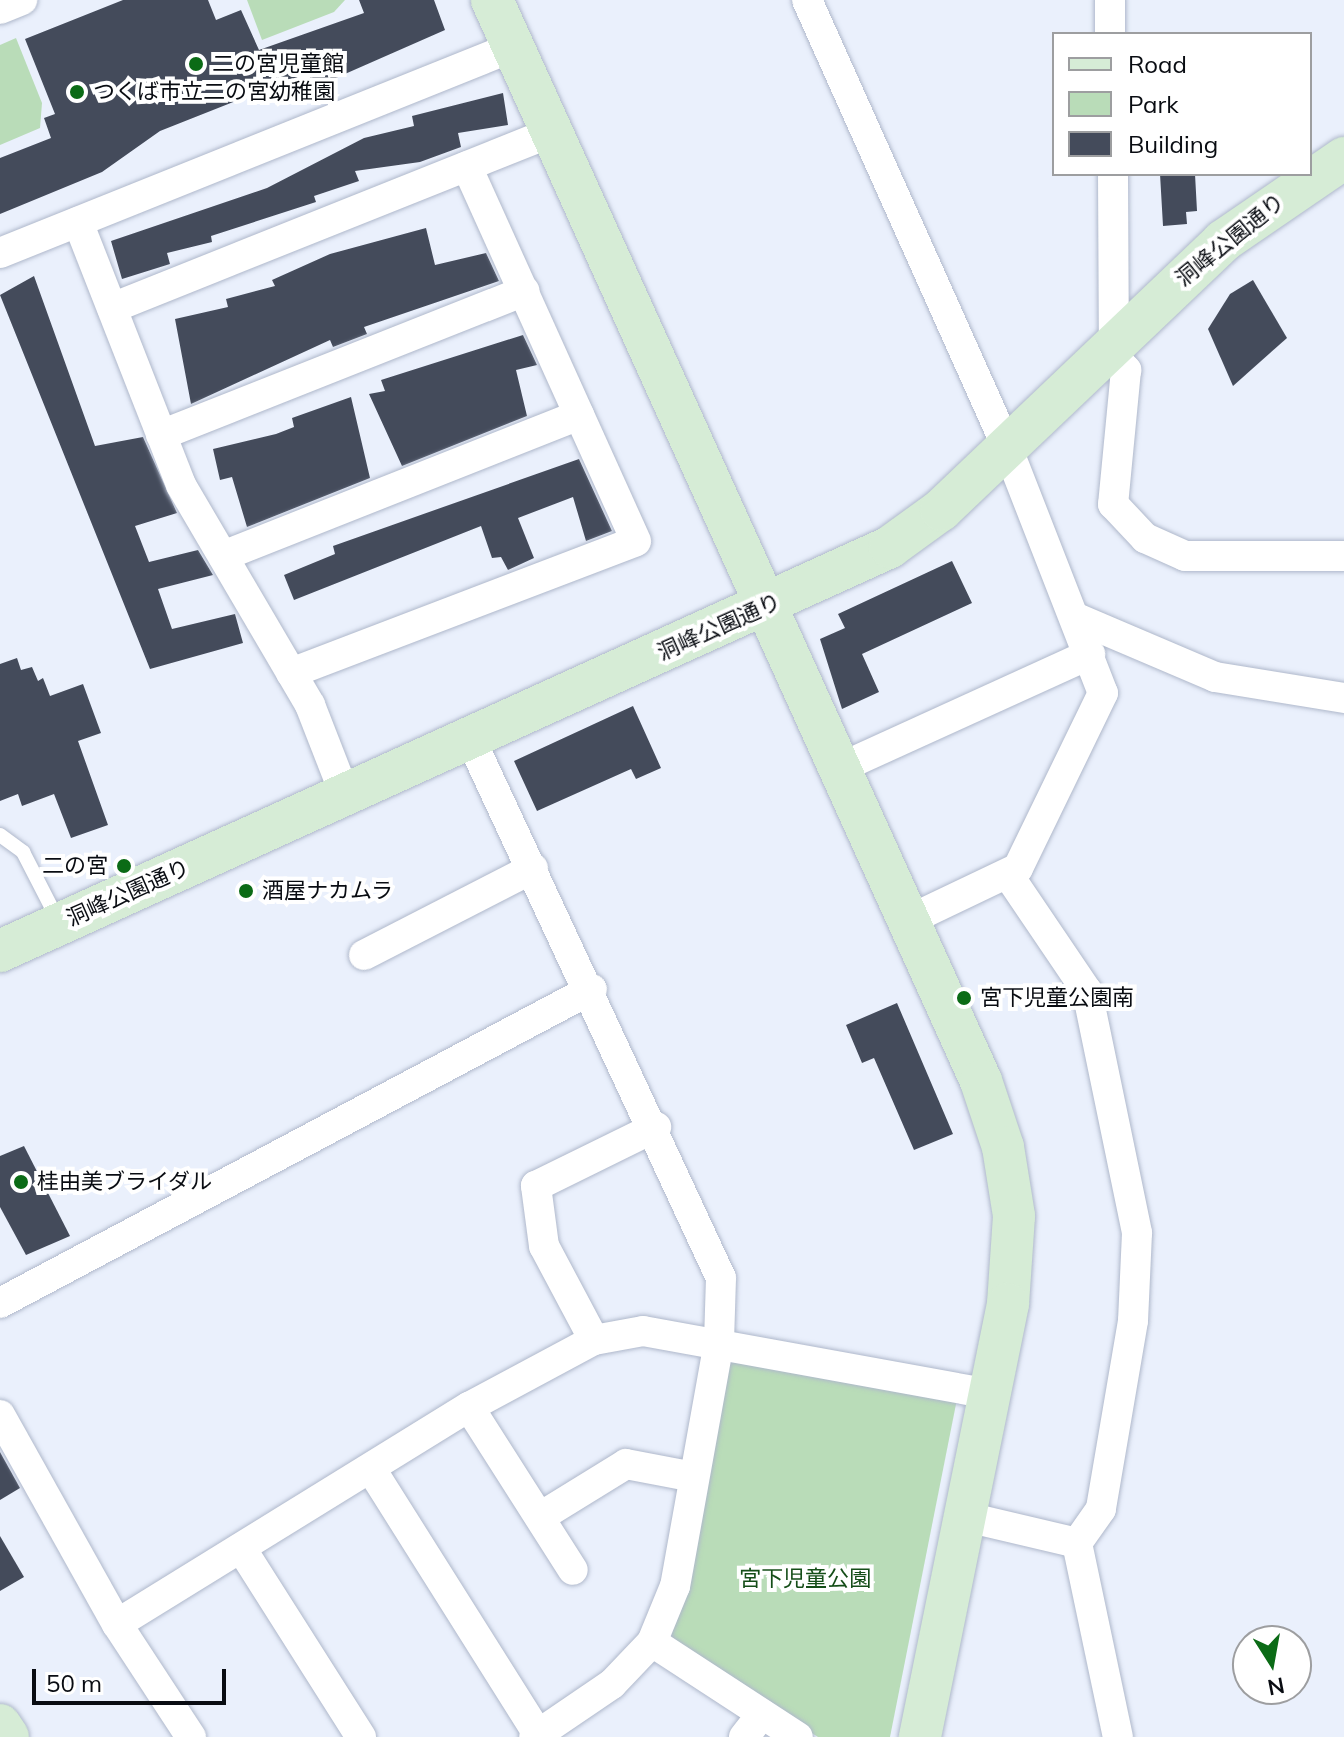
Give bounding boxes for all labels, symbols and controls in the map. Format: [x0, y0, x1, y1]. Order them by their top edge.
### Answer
legend [1052, 32, 1312, 176]
text: Road [1128, 49, 1187, 79]
place label: 二の宮児童館 [212, 51, 344, 77]
marker: 二の宮児童館 [187, 55, 205, 73]
place label: つくば市立二の宮幼稚園 [93, 79, 335, 105]
marker: つくば市立二の宮幼稚園 [68, 83, 86, 101]
text: Park [1128, 89, 1179, 119]
text: Building [1128, 129, 1218, 159]
street label: 洞峰公園通り [1170, 188, 1290, 292]
street label: 洞峰公園通り [653, 588, 785, 666]
place label: 二の宮 [42, 853, 108, 879]
street label: 洞峰公園通り [62, 854, 194, 932]
marker: 二の宮 [115, 857, 133, 875]
place label: 酒屋ナカムラ [262, 878, 394, 904]
marker: 酒屋ナカムラ [237, 882, 255, 900]
place label: 宮下児童公園南 [980, 985, 1134, 1011]
marker: 宮下児童公園南 [955, 989, 973, 1007]
place label: 桂由美ブライダル [37, 1169, 213, 1195]
marker: 桂由美ブライダル [12, 1173, 30, 1191]
park label: 宮下児童公園 [739, 1566, 871, 1592]
north arrow [1232, 1625, 1312, 1705]
scale bar [36, 1653, 230, 1703]
text: 50 m [46, 1668, 102, 1698]
text: N [1265, 1671, 1287, 1702]

